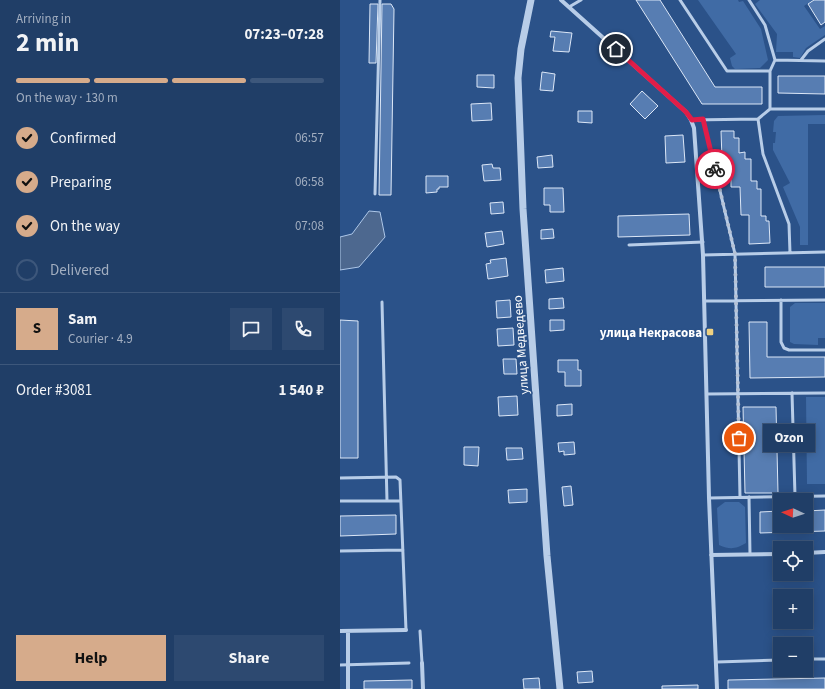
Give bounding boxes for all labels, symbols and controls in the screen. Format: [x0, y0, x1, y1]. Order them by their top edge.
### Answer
text: Arriving in [16, 10, 71, 28]
text: 2 min [16, 24, 79, 61]
text: 07:23–07:28 [244, 24, 324, 45]
pin [599, 32, 633, 66]
icon: home [605, 38, 627, 60]
text: On the way · 130 m [16, 89, 118, 107]
icon: check [16, 127, 38, 149]
text: Confirmed [50, 128, 116, 149]
text: 06:57 [295, 129, 324, 147]
courier [695, 149, 735, 189]
icon: bike [704, 158, 726, 180]
icon: check [16, 171, 38, 193]
text: Preparing [50, 172, 111, 193]
text: 06:58 [295, 173, 324, 191]
icon: check [16, 215, 38, 237]
text: On the way [50, 216, 120, 237]
text: 07:08 [295, 217, 324, 235]
text: Delivered [50, 260, 109, 281]
street label: улица Медведево [509, 295, 533, 395]
button: chat [230, 308, 272, 350]
button: phone [282, 308, 324, 350]
text: Sam [68, 309, 97, 330]
text: S [33, 318, 41, 339]
place label: улица Некрасова [600, 324, 702, 342]
marker: улица Некрасова [705, 327, 715, 337]
text: Courier · 4.9 [68, 330, 133, 348]
text: Order #3081 [16, 380, 92, 401]
text: 1 540 ₽ [278, 380, 324, 401]
pin [722, 421, 756, 455]
callout: Ozon [763, 424, 815, 452]
icon: bag [728, 427, 750, 449]
text: Ozon [774, 429, 804, 447]
north arrow [773, 493, 813, 533]
map controls [773, 493, 813, 677]
button: locate [773, 541, 813, 581]
button: + [773, 589, 813, 629]
button: Help [16, 635, 166, 681]
button: Share [174, 635, 324, 681]
button: − [773, 637, 813, 677]

